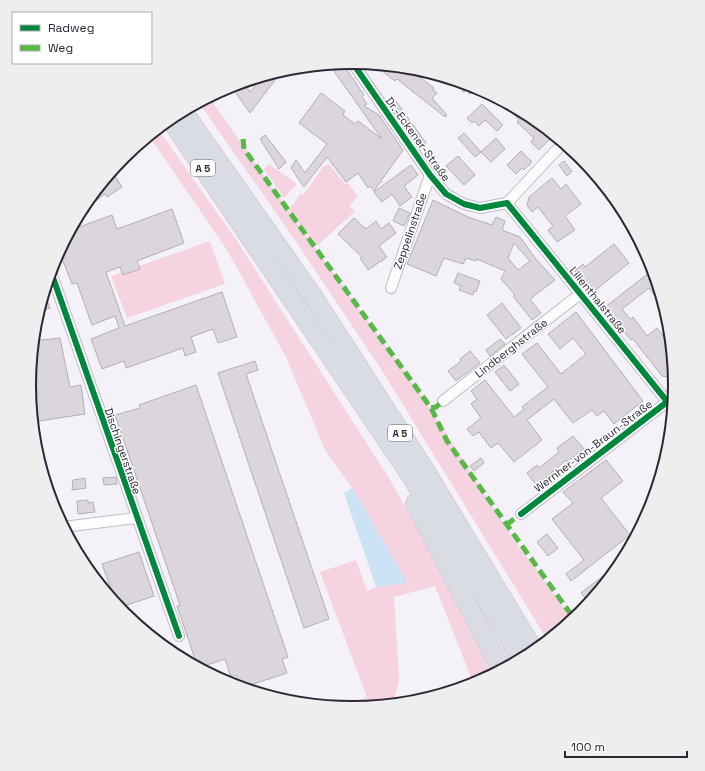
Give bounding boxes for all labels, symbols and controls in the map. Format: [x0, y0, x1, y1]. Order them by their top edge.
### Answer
legend [12, 12, 152, 64]
text: Radweg [48, 20, 94, 36]
text: Weg [48, 40, 73, 56]
street label: Dr.-Eckener-Straße [383, 94, 453, 184]
road number: A 5 [191, 160, 215, 176]
street label: Zeppelinstraße [390, 191, 430, 271]
street label: Lilienthalstraße [567, 264, 629, 336]
street label: Lindberghstraße [472, 315, 550, 381]
street label: Wernher-von-Braun-Straße [531, 397, 655, 495]
street label: Dischingerstraße [102, 406, 144, 496]
road number: A 5 [388, 425, 412, 441]
scale bar [565, 733, 687, 759]
text: 100 m [571, 739, 605, 755]

